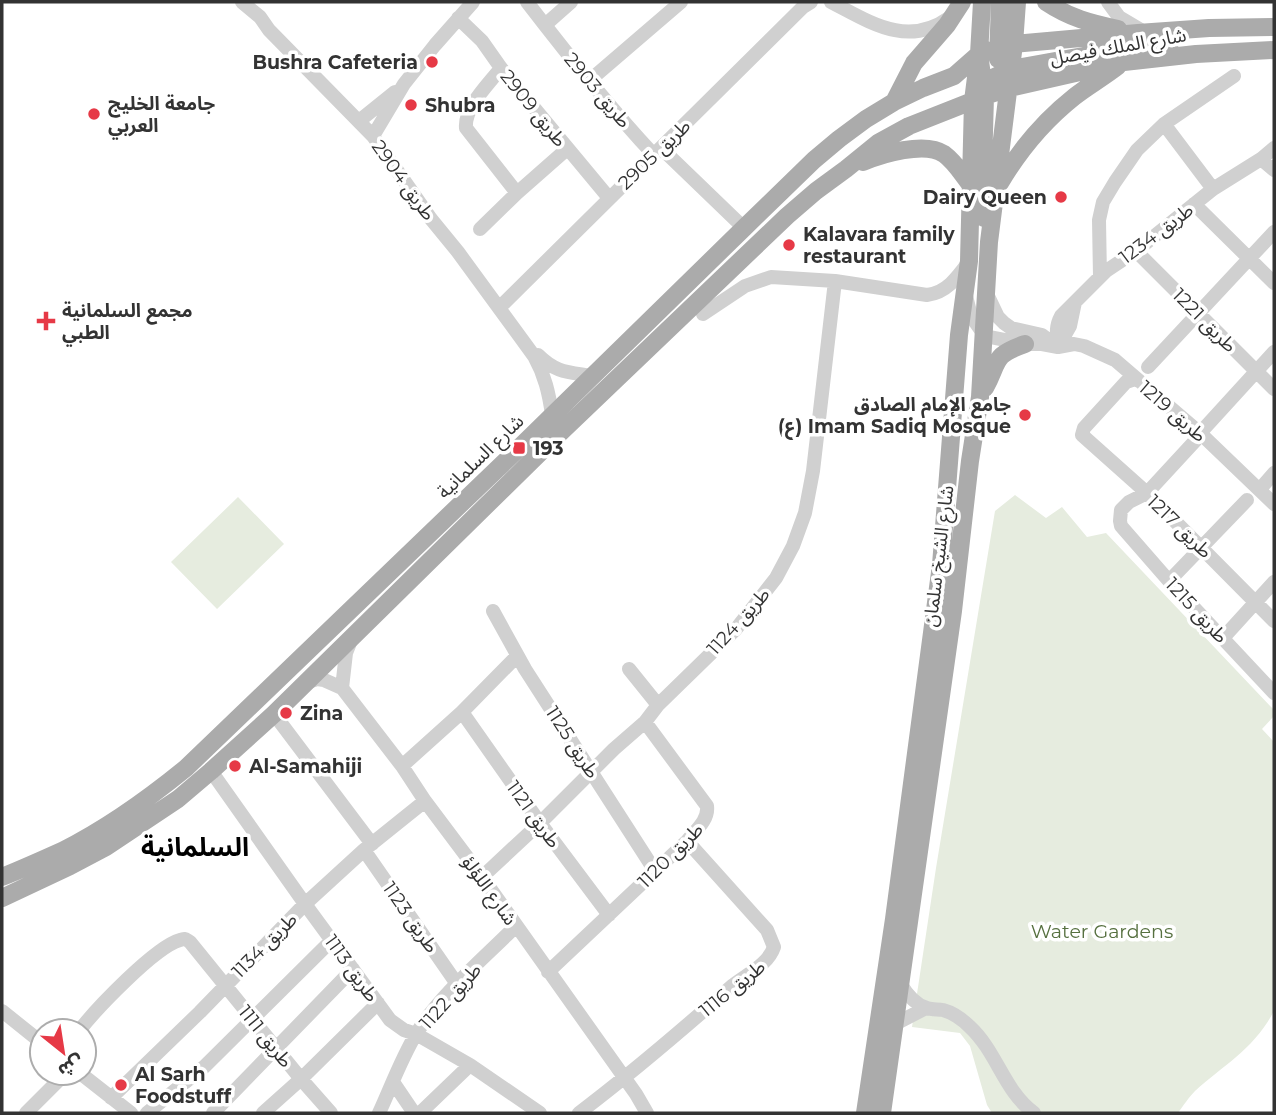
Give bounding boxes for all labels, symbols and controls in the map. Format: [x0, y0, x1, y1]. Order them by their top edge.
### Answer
street label: شارع الملك فيصل [1048, 23, 1188, 72]
street label: طريق 2903 [559, 48, 636, 133]
place label: Bushra Cafeteria [253, 51, 418, 74]
marker: Bushra Cafeteria [424, 54, 440, 70]
street label: طريق 2909 [496, 65, 572, 152]
place label: جامعة الخليج العربي [108, 92, 215, 140]
place label: Shubra [425, 94, 496, 117]
marker: Shubra [403, 97, 419, 113]
marker: جامعة الخليج العربي [86, 106, 102, 122]
street label: طريق 2905 [613, 114, 695, 194]
street label: طريق 2904 [367, 136, 440, 225]
place label: Dairy Queen [923, 186, 1047, 209]
marker: Dairy Queen [1053, 189, 1069, 205]
street label: طريق 1234 [1115, 198, 1198, 269]
place label: Kalavara family restaurant [803, 223, 955, 268]
marker: Kalavara family restaurant [781, 237, 797, 253]
street label: طريق 1221 [1168, 284, 1242, 357]
place label: مجمع السلمانية الطبي [62, 299, 193, 347]
marker: مجمع السلمانية الطبي [36, 311, 56, 331]
street label: طريق 1219 [1134, 376, 1211, 447]
place label: جامع الإمام الصادق (ع) Imam Sadiq Mosque [778, 393, 1011, 440]
marker: جامع الإمام الصادق (ع) Imam Sadiq Mosque [1017, 407, 1033, 423]
street label: شارع السلمانية [432, 409, 530, 505]
place label: 193 [533, 437, 564, 460]
marker: 193 [511, 440, 527, 456]
street label: شارع الشيخ سلمان [918, 484, 962, 628]
street label: طريق 1217 [1142, 490, 1217, 563]
street label: طريق 1215 [1161, 573, 1233, 648]
street label: طريق 1124 [702, 583, 775, 660]
place label: Zina [300, 702, 343, 725]
street label: طريق 1125 [541, 702, 604, 783]
marker: Zina [278, 705, 294, 721]
place label: Al-Samahiji [248, 755, 362, 778]
marker: Al-Samahiji [227, 758, 243, 774]
street label: طريق 1121 [502, 776, 566, 852]
street label: طريق 1120 [633, 818, 708, 893]
district label: السلمانية [141, 831, 249, 863]
street label: شارع اللؤلؤ [456, 851, 522, 931]
street label: طريق 1123 [378, 877, 443, 957]
street label: طريق 1134 [227, 908, 302, 983]
park label: Water Gardens [1031, 920, 1173, 943]
street label: طريق 1113 [320, 930, 384, 1006]
street label: طريق 1116 [695, 955, 770, 1022]
street label: طريق 1122 [415, 958, 486, 1034]
street label: طريق 1111 [234, 1001, 298, 1072]
north arrow [28, 1017, 98, 1087]
text: ش [54, 1050, 88, 1083]
place label: Al Sarh Foodstuff [134, 1063, 232, 1108]
marker: Al Sarh Foodstuff [113, 1077, 129, 1093]

